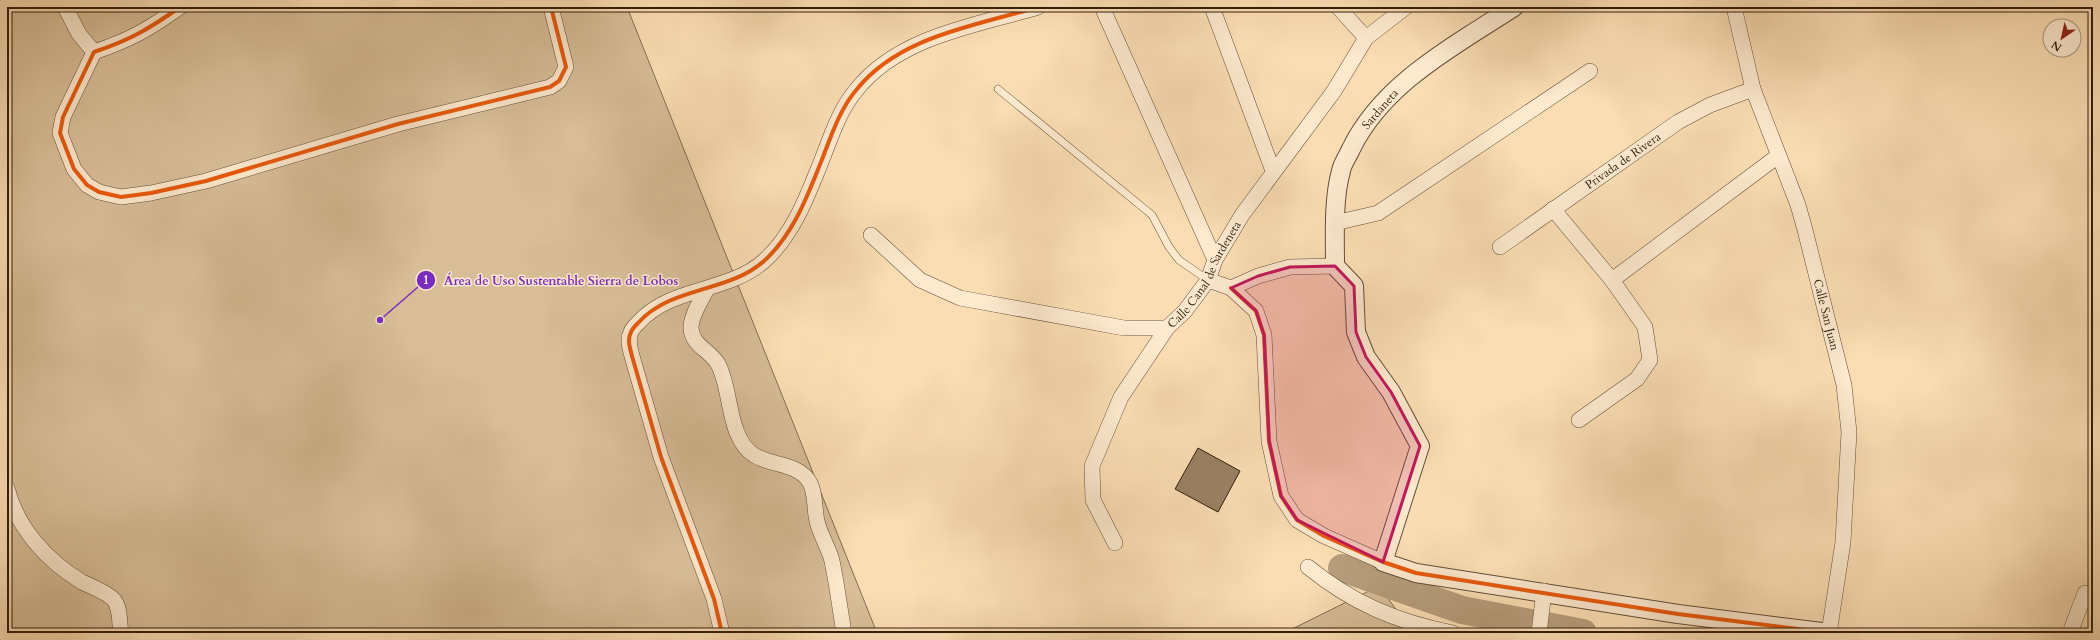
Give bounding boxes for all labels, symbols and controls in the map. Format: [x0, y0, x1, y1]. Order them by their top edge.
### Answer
north arrow [2042, 18, 2082, 58]
text: N [2048, 37, 2065, 55]
street label: Sardaneta [1358, 85, 1402, 133]
street label: Privada de Rivera [1582, 128, 1664, 193]
street label: Calle Canal de Sardeneta [1164, 217, 1245, 332]
callout: Área de Uso Sustentable Sierra de Lobos [416, 268, 686, 293]
text: 1 [423, 272, 429, 288]
text: Área de Uso Sustentable Sierra de Lobos [444, 272, 678, 290]
street label: Calle San Juan [1810, 277, 1843, 352]

